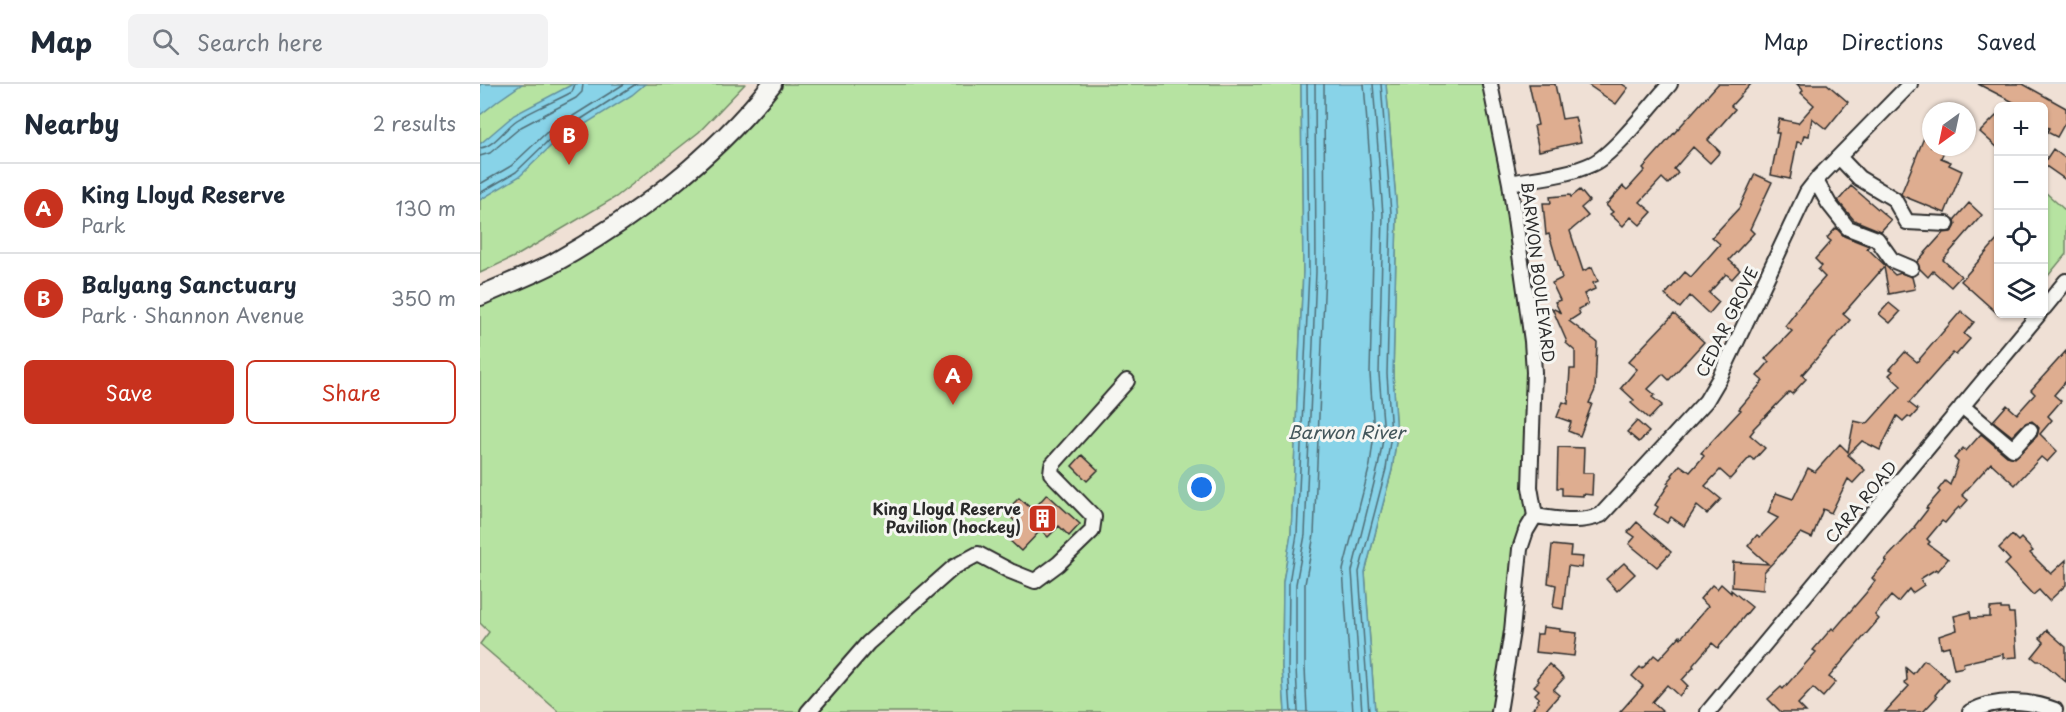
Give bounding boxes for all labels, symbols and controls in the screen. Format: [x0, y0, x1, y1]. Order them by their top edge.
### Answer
search box [128, 14, 548, 68]
text: Map [30, 20, 92, 63]
icon: search [149, 25, 182, 58]
text: Search here [197, 25, 323, 58]
text: Map [1763, 25, 1808, 57]
text: Directions [1841, 25, 1943, 57]
text: Saved [1976, 25, 2036, 57]
north arrow [1922, 102, 1976, 156]
map controls [1994, 102, 2048, 318]
button: + [1994, 102, 2048, 156]
text: Nearby [24, 104, 119, 143]
text: 2 results [373, 108, 456, 138]
pin: B [550, 116, 589, 165]
button: − [1994, 156, 2048, 210]
text: King Lloyd Reserve [81, 177, 285, 210]
street label: BARWON BOULEVARD [1516, 180, 1562, 364]
text: A [36, 193, 51, 223]
text: 130 m [396, 193, 456, 223]
text: Park [81, 210, 126, 240]
button: locate [1994, 210, 2048, 264]
street label: CEDAR GROVE [1689, 262, 1763, 381]
button: layers [1994, 264, 2048, 318]
text: Balyang Sanctuary [81, 267, 297, 300]
text: B [37, 283, 50, 313]
text: 350 m [391, 283, 456, 313]
text: Park · Shannon Avenue [81, 300, 304, 330]
pin: A [934, 356, 972, 405]
button: Save [24, 360, 234, 424]
button: Share [246, 360, 456, 424]
water label: Barwon River [1287, 418, 1407, 445]
street label: CARA ROAD [1819, 455, 1902, 548]
your location [1187, 473, 1216, 502]
place label: King Lloyd Reserve Pavilion (hockey) [873, 496, 1021, 538]
building icon: King Lloyd Reserve Pavilion (hockey) [1026, 502, 1058, 534]

